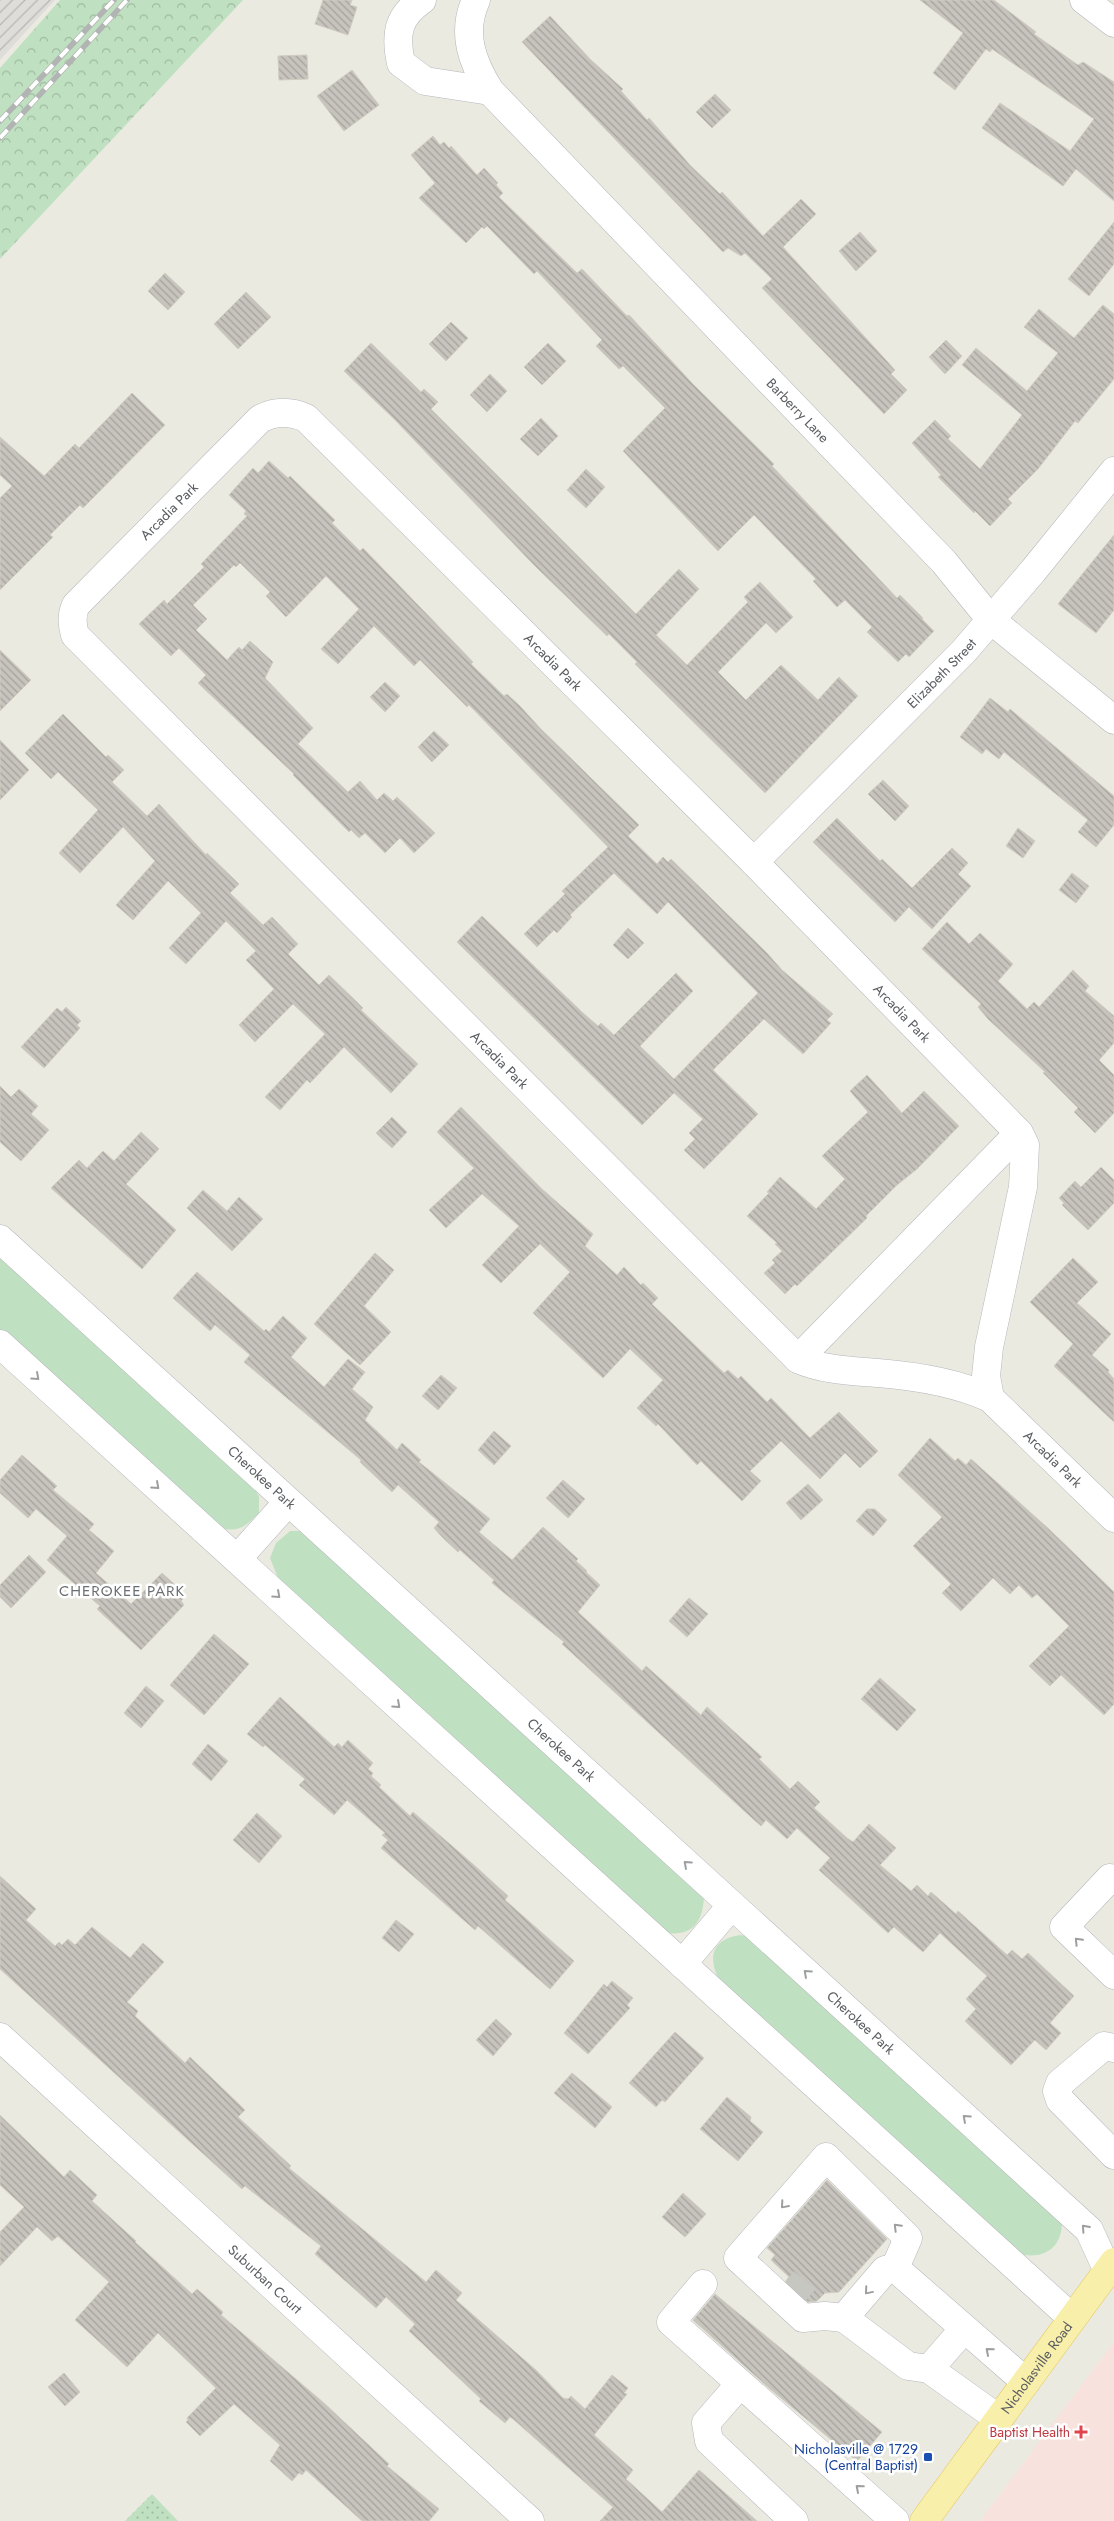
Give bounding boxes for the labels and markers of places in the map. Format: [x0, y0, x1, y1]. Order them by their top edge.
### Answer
place label: Baptist Health [989, 2422, 1070, 2442]
marker: Baptist Health [1074, 2425, 1088, 2439]
place label: Nicholasville @ 1729 (Central Baptist) [794, 2439, 918, 2475]
marker: Nicholasville @ 1729 (Central Baptist) [922, 2451, 934, 2463]

